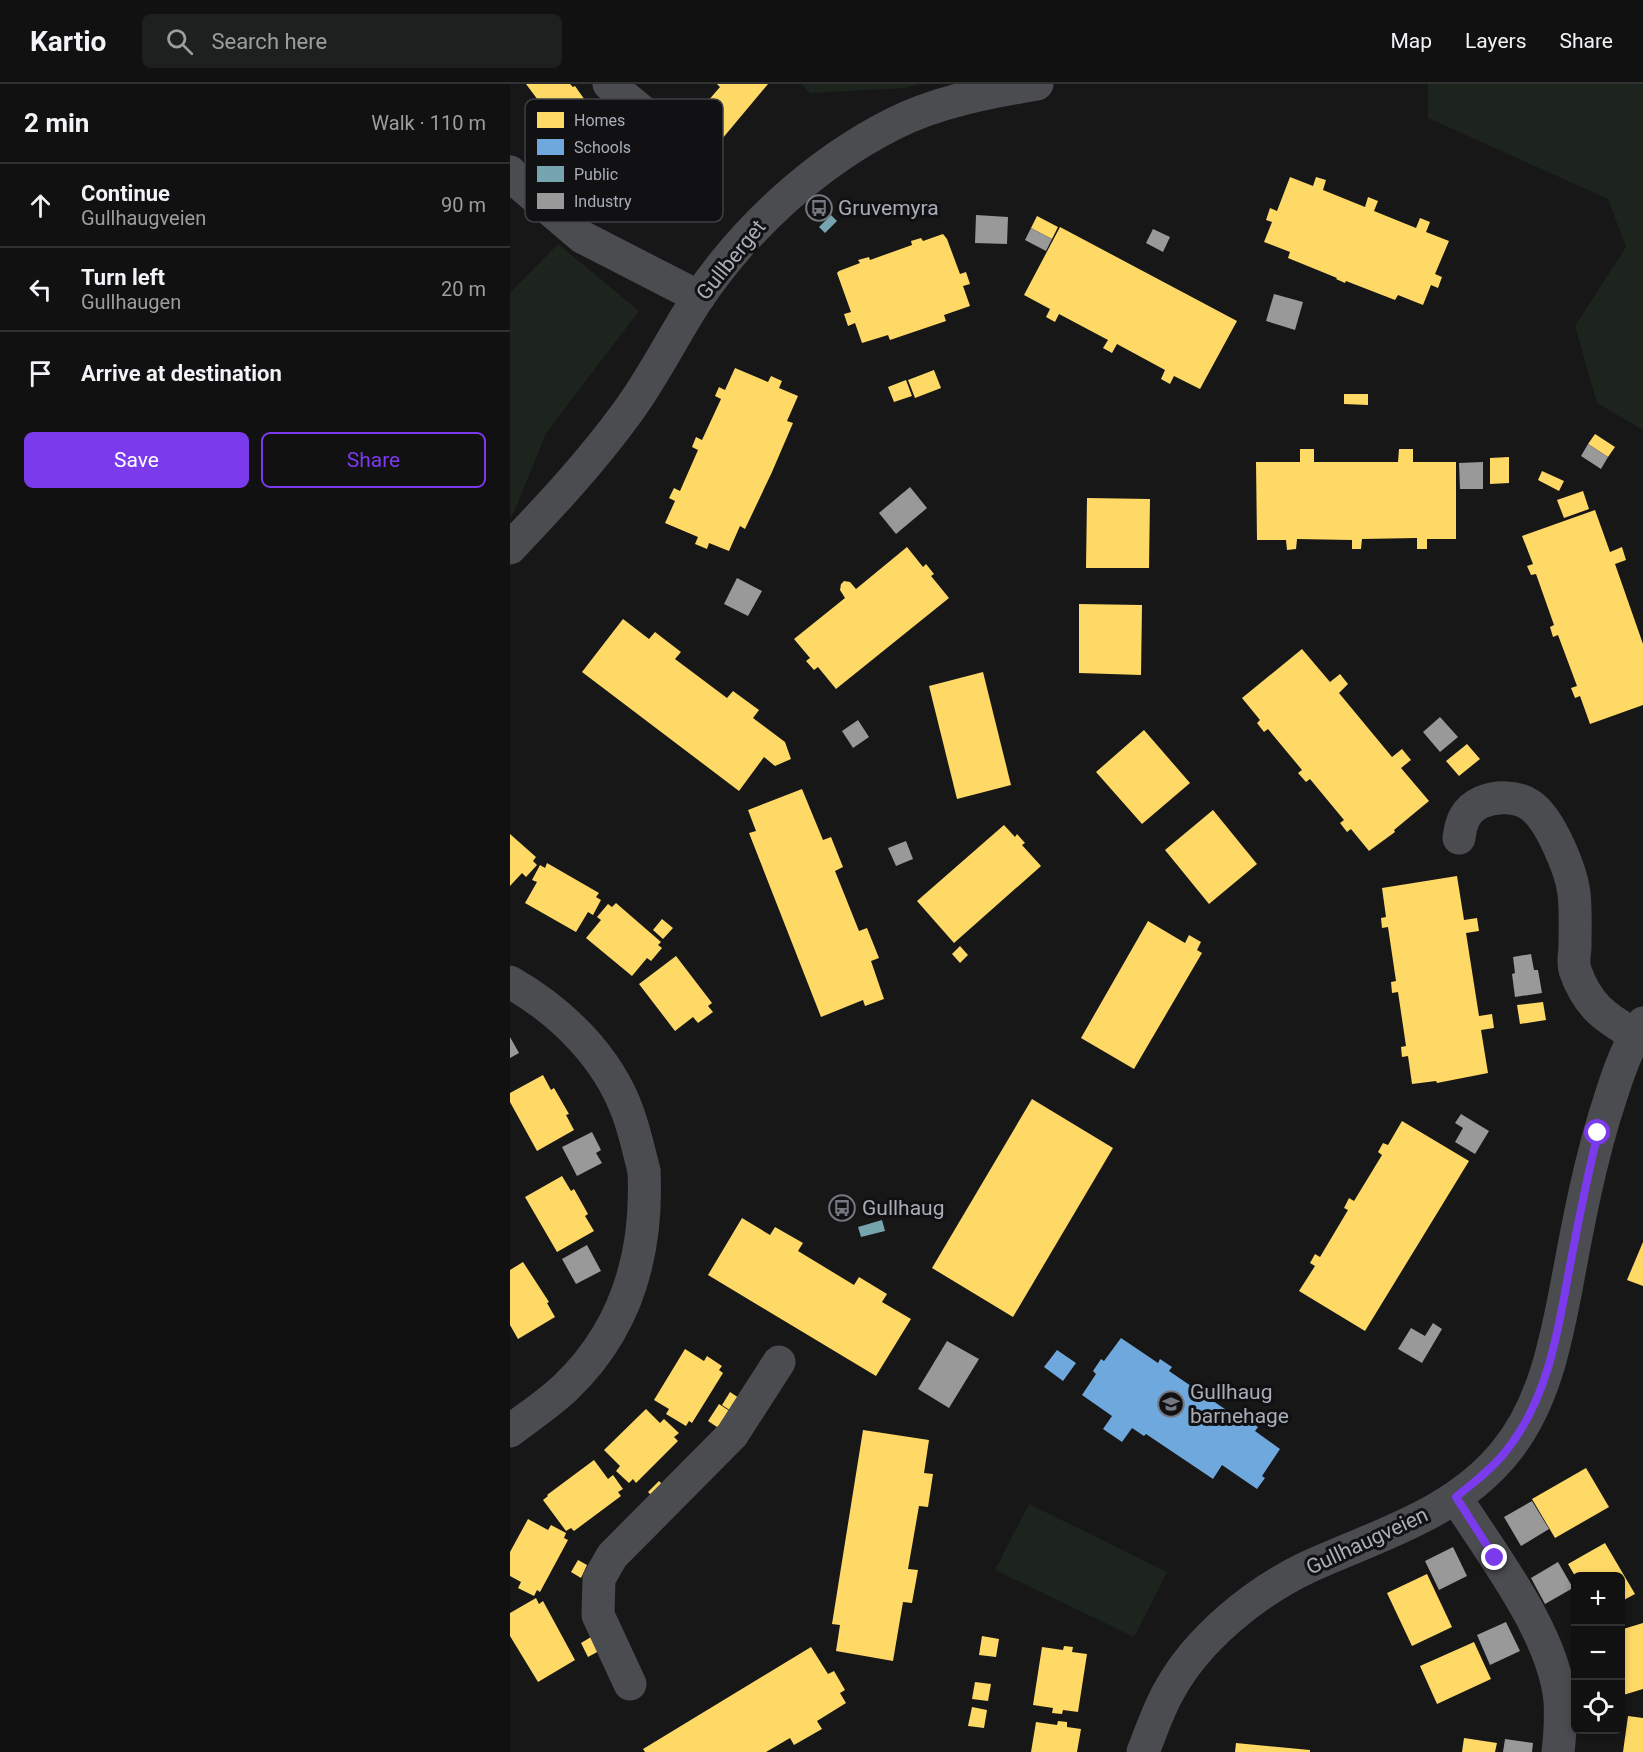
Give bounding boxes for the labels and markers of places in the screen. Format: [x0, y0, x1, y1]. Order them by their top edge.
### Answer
bus stop icon: Gruvemyra [804, 193, 834, 223]
place label: Gruvemyra [838, 196, 939, 220]
bus stop icon: Gullhaug [827, 1193, 857, 1223]
place label: Gullhaug [862, 1196, 944, 1220]
place label: Gullhaug barnehage [1190, 1380, 1289, 1428]
school or university icon: Gullhaug barnehage [1156, 1389, 1186, 1419]

